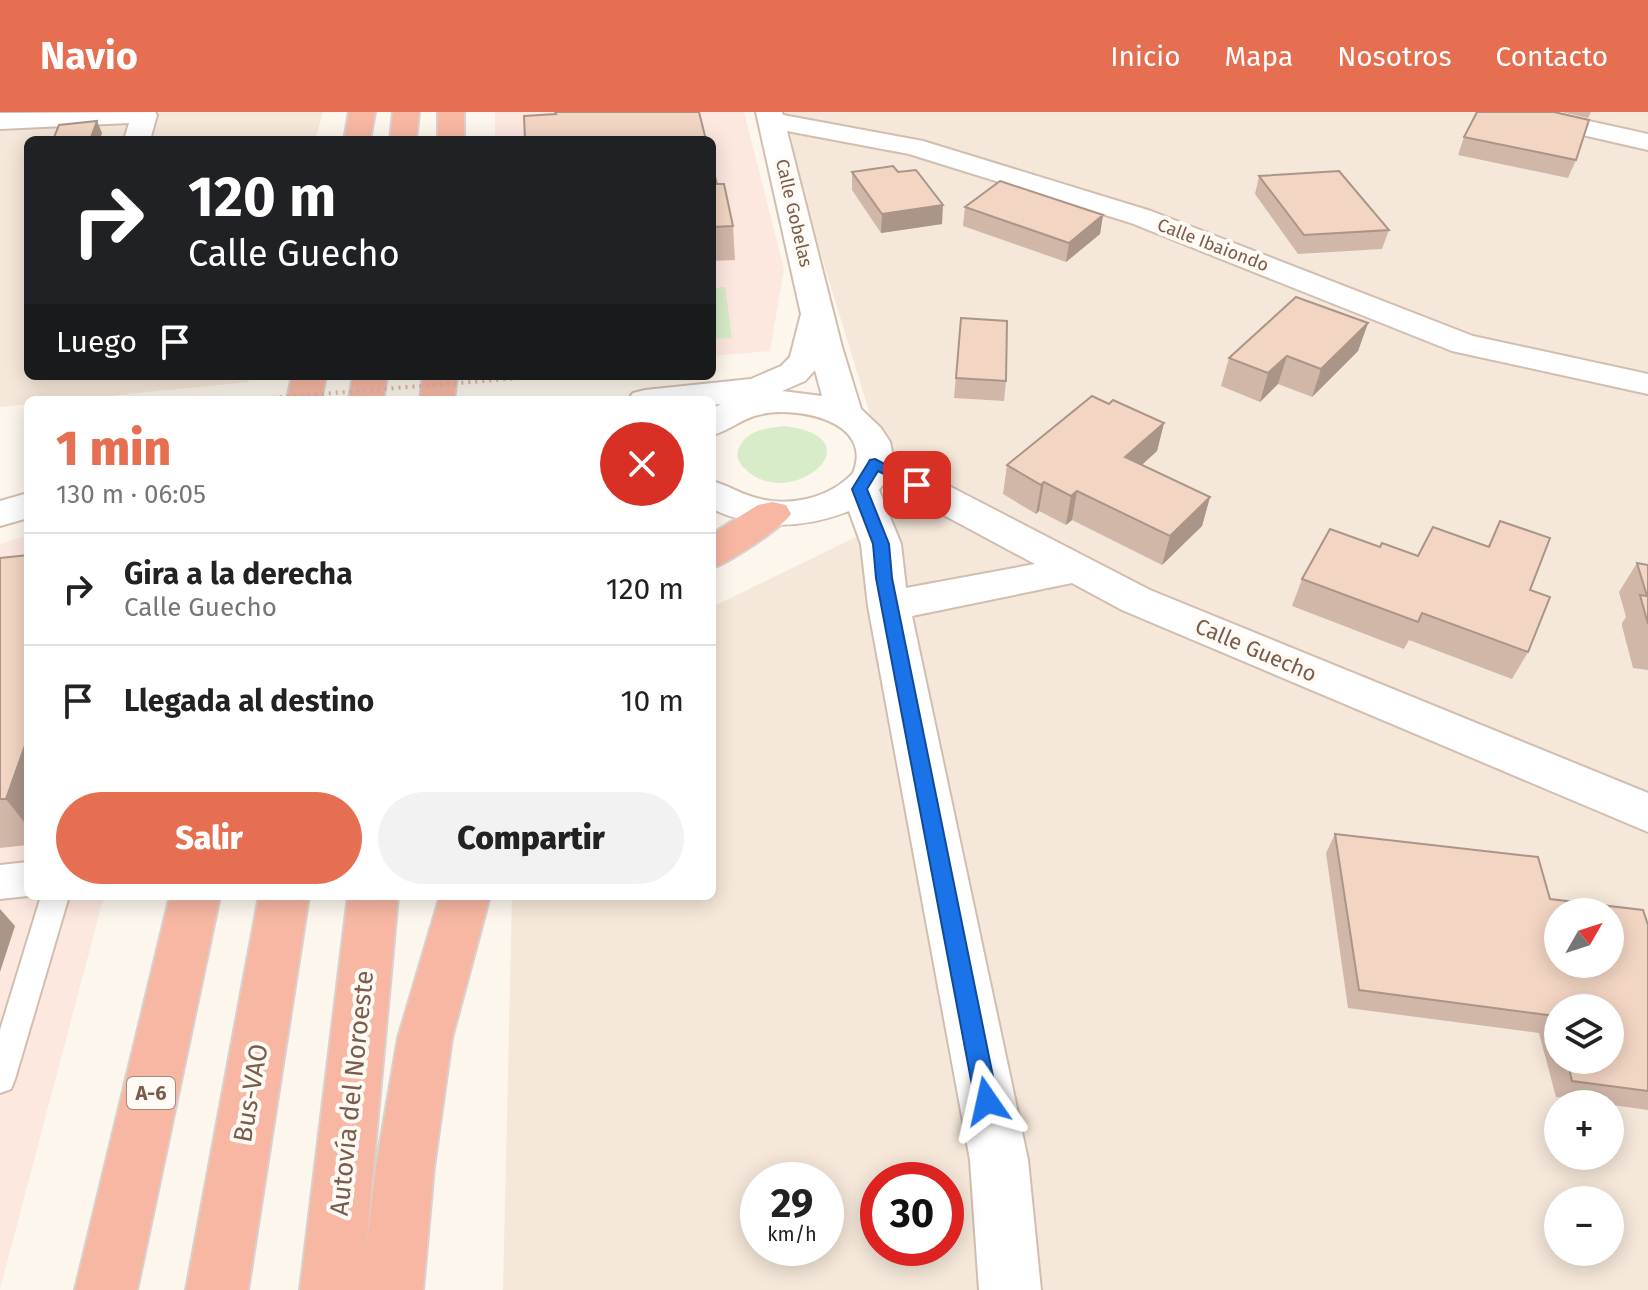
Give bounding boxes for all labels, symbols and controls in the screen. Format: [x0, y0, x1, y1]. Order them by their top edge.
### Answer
text: Navio [40, 33, 138, 79]
text: Inicio [1110, 40, 1181, 73]
text: Mapa [1225, 40, 1293, 73]
text: Nosotros [1337, 40, 1452, 73]
text: Contacto [1496, 40, 1608, 73]
street label: Calle Gobelas [771, 157, 817, 269]
text: 120 m [188, 164, 336, 231]
icon: right [56, 168, 160, 272]
street label: Calle Ibaiondo [1154, 214, 1272, 276]
text: Calle Guecho [188, 232, 400, 276]
icon: arrive [153, 320, 197, 364]
text: Luego [56, 324, 137, 360]
text: 1 min [56, 420, 171, 478]
button: close [600, 422, 684, 506]
pin [883, 451, 951, 519]
icon: arrive [895, 463, 939, 507]
text: 130 m · 06:05 [56, 479, 206, 510]
text: Gira a la derecha [124, 556, 353, 592]
icon: right [56, 567, 100, 611]
text: 120 m [606, 571, 684, 607]
text: Calle Guecho [124, 592, 277, 623]
street label: Calle Guecho [1191, 612, 1321, 688]
icon: arrive [56, 679, 100, 723]
text: Llegada al destino [124, 683, 374, 719]
text: 10 m [621, 683, 684, 719]
button: Salir [56, 792, 362, 884]
button: Compartir [378, 792, 684, 884]
north arrow [1544, 898, 1624, 978]
map controls [1544, 898, 1624, 1266]
street label: Autovía del Noroeste [324, 969, 380, 1217]
button: layers [1544, 994, 1624, 1074]
street label: Bus-VAO [227, 1041, 275, 1145]
position arrow [945, 1059, 1029, 1143]
road number: A-6 [127, 1077, 175, 1109]
button: + [1544, 1090, 1624, 1170]
speed limit sign: 30 [860, 1162, 964, 1266]
text: 29 [771, 1180, 813, 1228]
button: − [1544, 1186, 1624, 1266]
text: km/h [767, 1222, 817, 1246]

